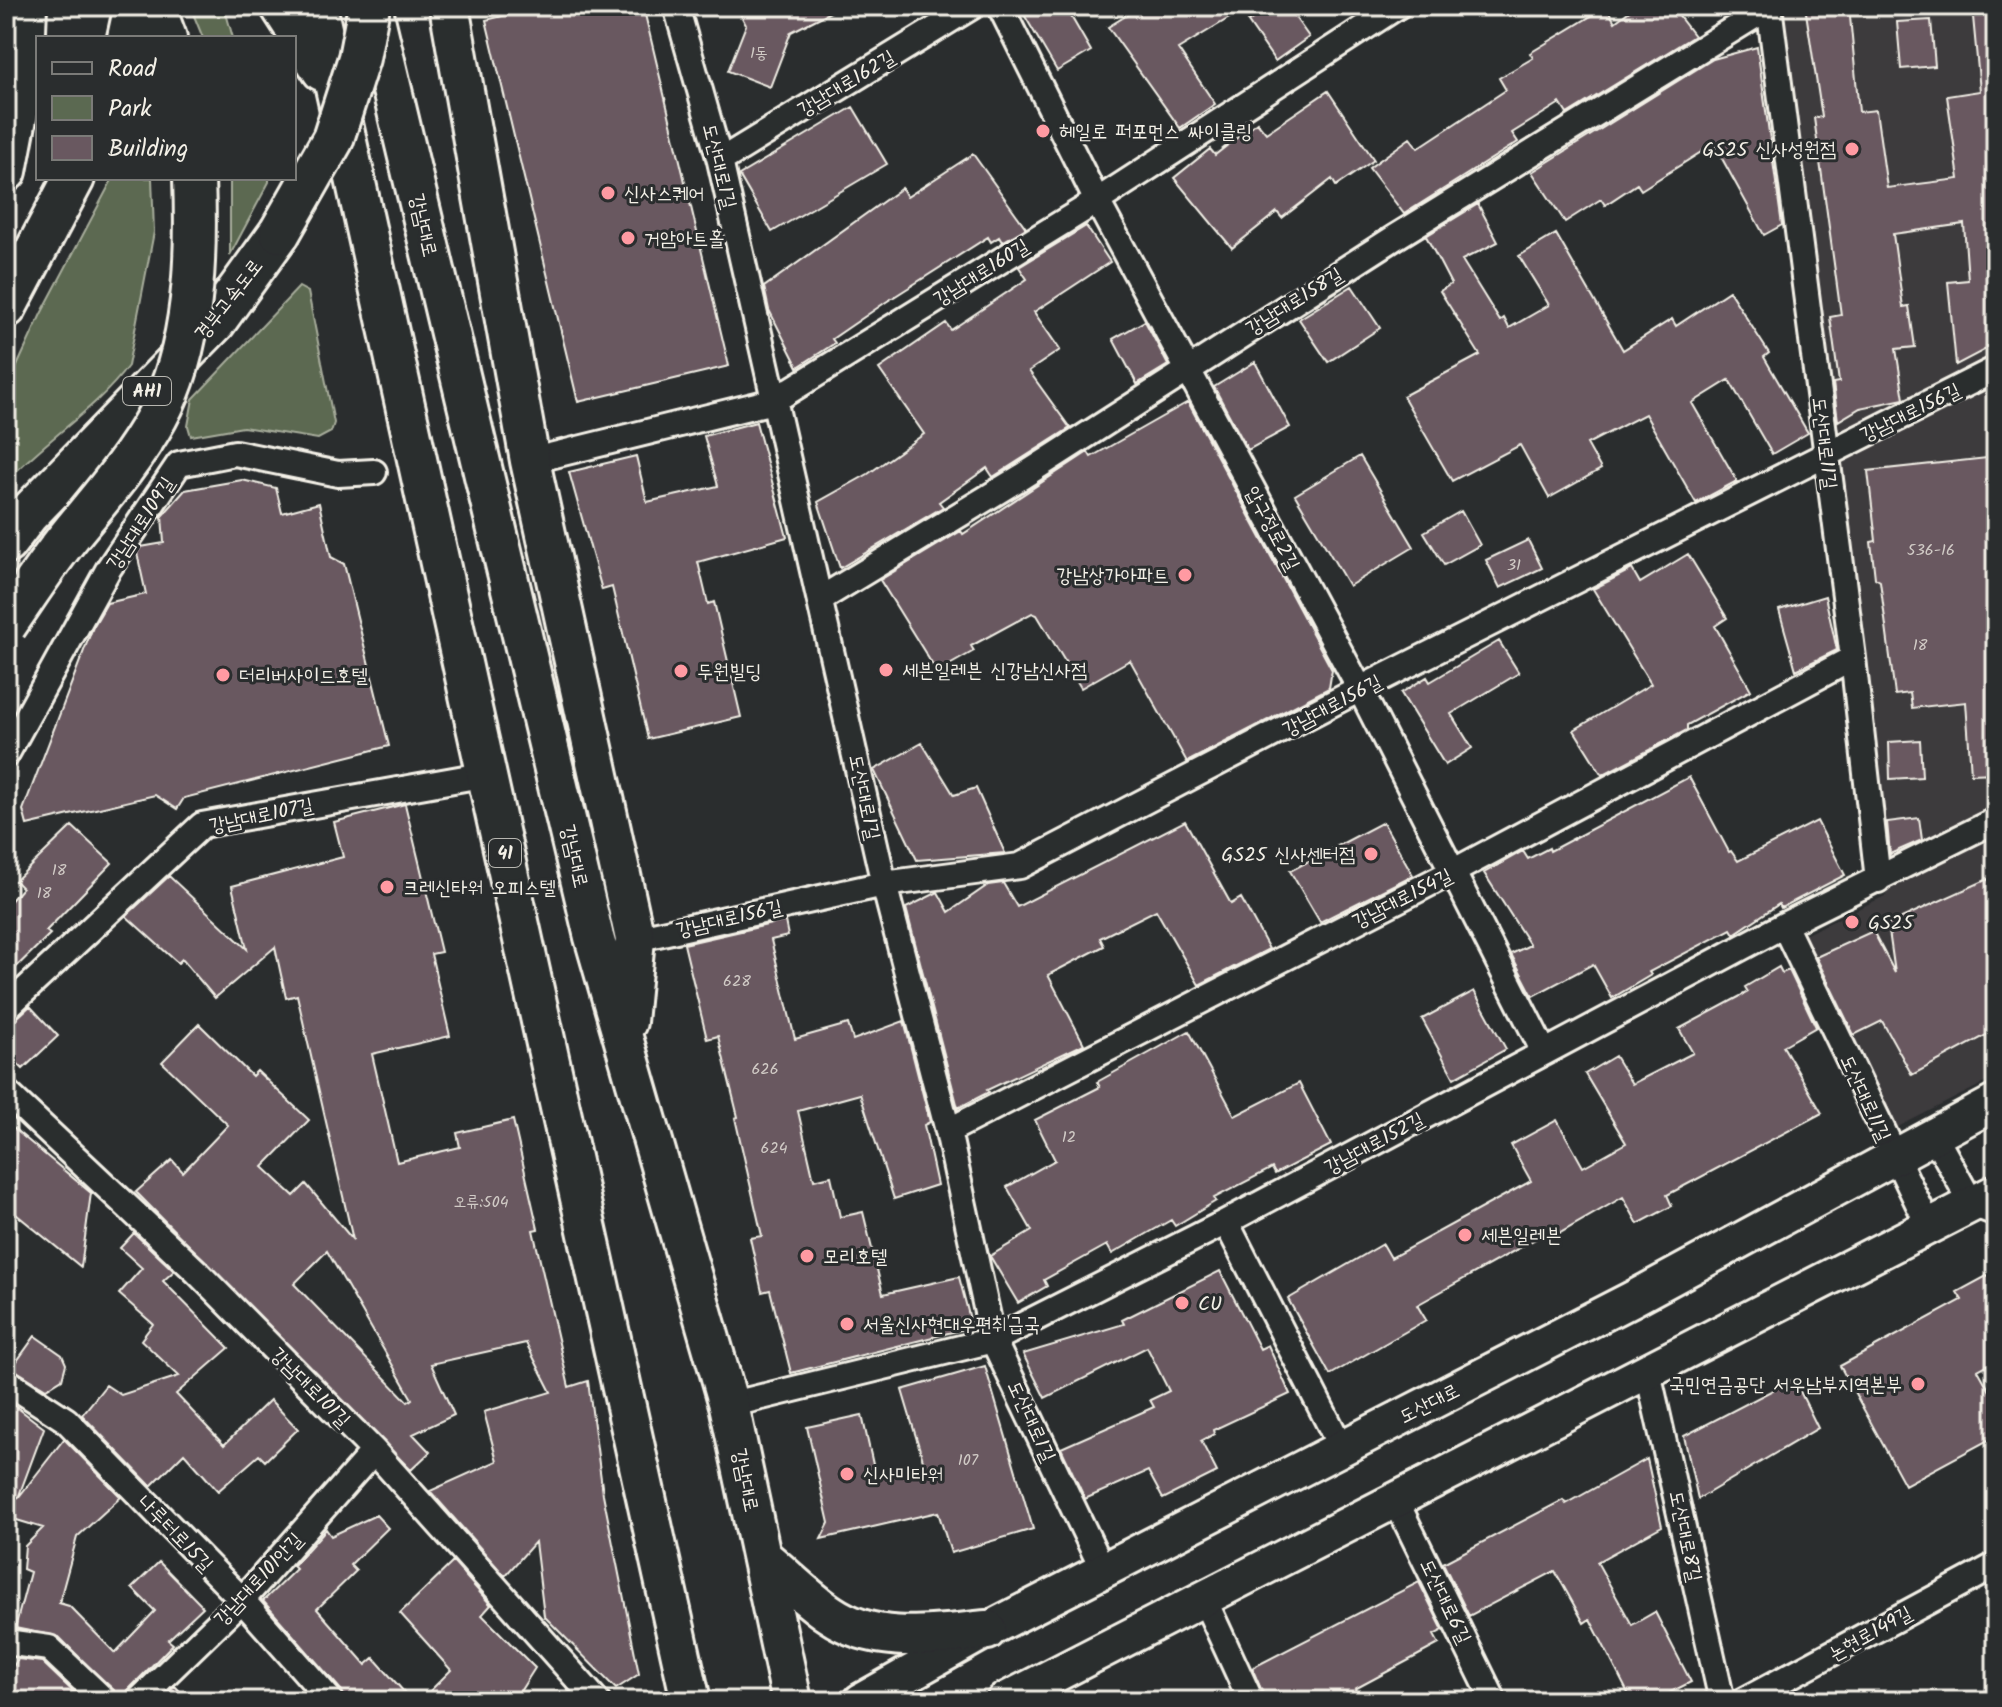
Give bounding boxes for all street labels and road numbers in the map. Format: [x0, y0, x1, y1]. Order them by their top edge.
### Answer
street label: 강남대로162길 [792, 43, 902, 127]
street label: 도산대로1길 [692, 121, 744, 212]
street label: 강남대로 [399, 190, 445, 260]
street label: 강남대로160길 [928, 232, 1036, 316]
street label: 경부고속도로 [187, 252, 272, 348]
street label: 강남대로158길 [1240, 260, 1350, 345]
street label: 강남대로156길 [1855, 376, 1967, 452]
road number: AH1 [123, 377, 171, 405]
street label: 도산대로11길 [1801, 395, 1845, 491]
street label: 강남대로109길 [99, 471, 184, 577]
street label: 압구정로2길 [1235, 481, 1307, 577]
street label: 강남대로156길 [1277, 667, 1388, 746]
street label: 도산대로1길 [838, 752, 888, 843]
street label: 강남대로107길 [206, 790, 317, 844]
street label: 강남대로 [550, 821, 596, 891]
road number: 41 [489, 839, 521, 867]
street label: 강남대로154길 [1347, 861, 1459, 939]
street label: 강남대로156길 [673, 892, 786, 948]
street label: 도산대로11길 [1830, 1050, 1898, 1148]
street label: 강남대로152길 [1319, 1105, 1431, 1185]
street label: 강남대로101길 [262, 1341, 357, 1436]
street label: 도산대로1길 [997, 1376, 1063, 1468]
street label: 도산대로 [1394, 1376, 1466, 1434]
street label: 강남대로 [722, 1446, 766, 1515]
street label: 나루터로15길 [129, 1488, 220, 1581]
street label: 도산대로8길 [1659, 1488, 1709, 1585]
street label: 강남대로101안길 [207, 1526, 312, 1635]
street label: 도산대로6길 [1410, 1554, 1479, 1650]
street label: 논현로149길 [1823, 1599, 1919, 1671]

